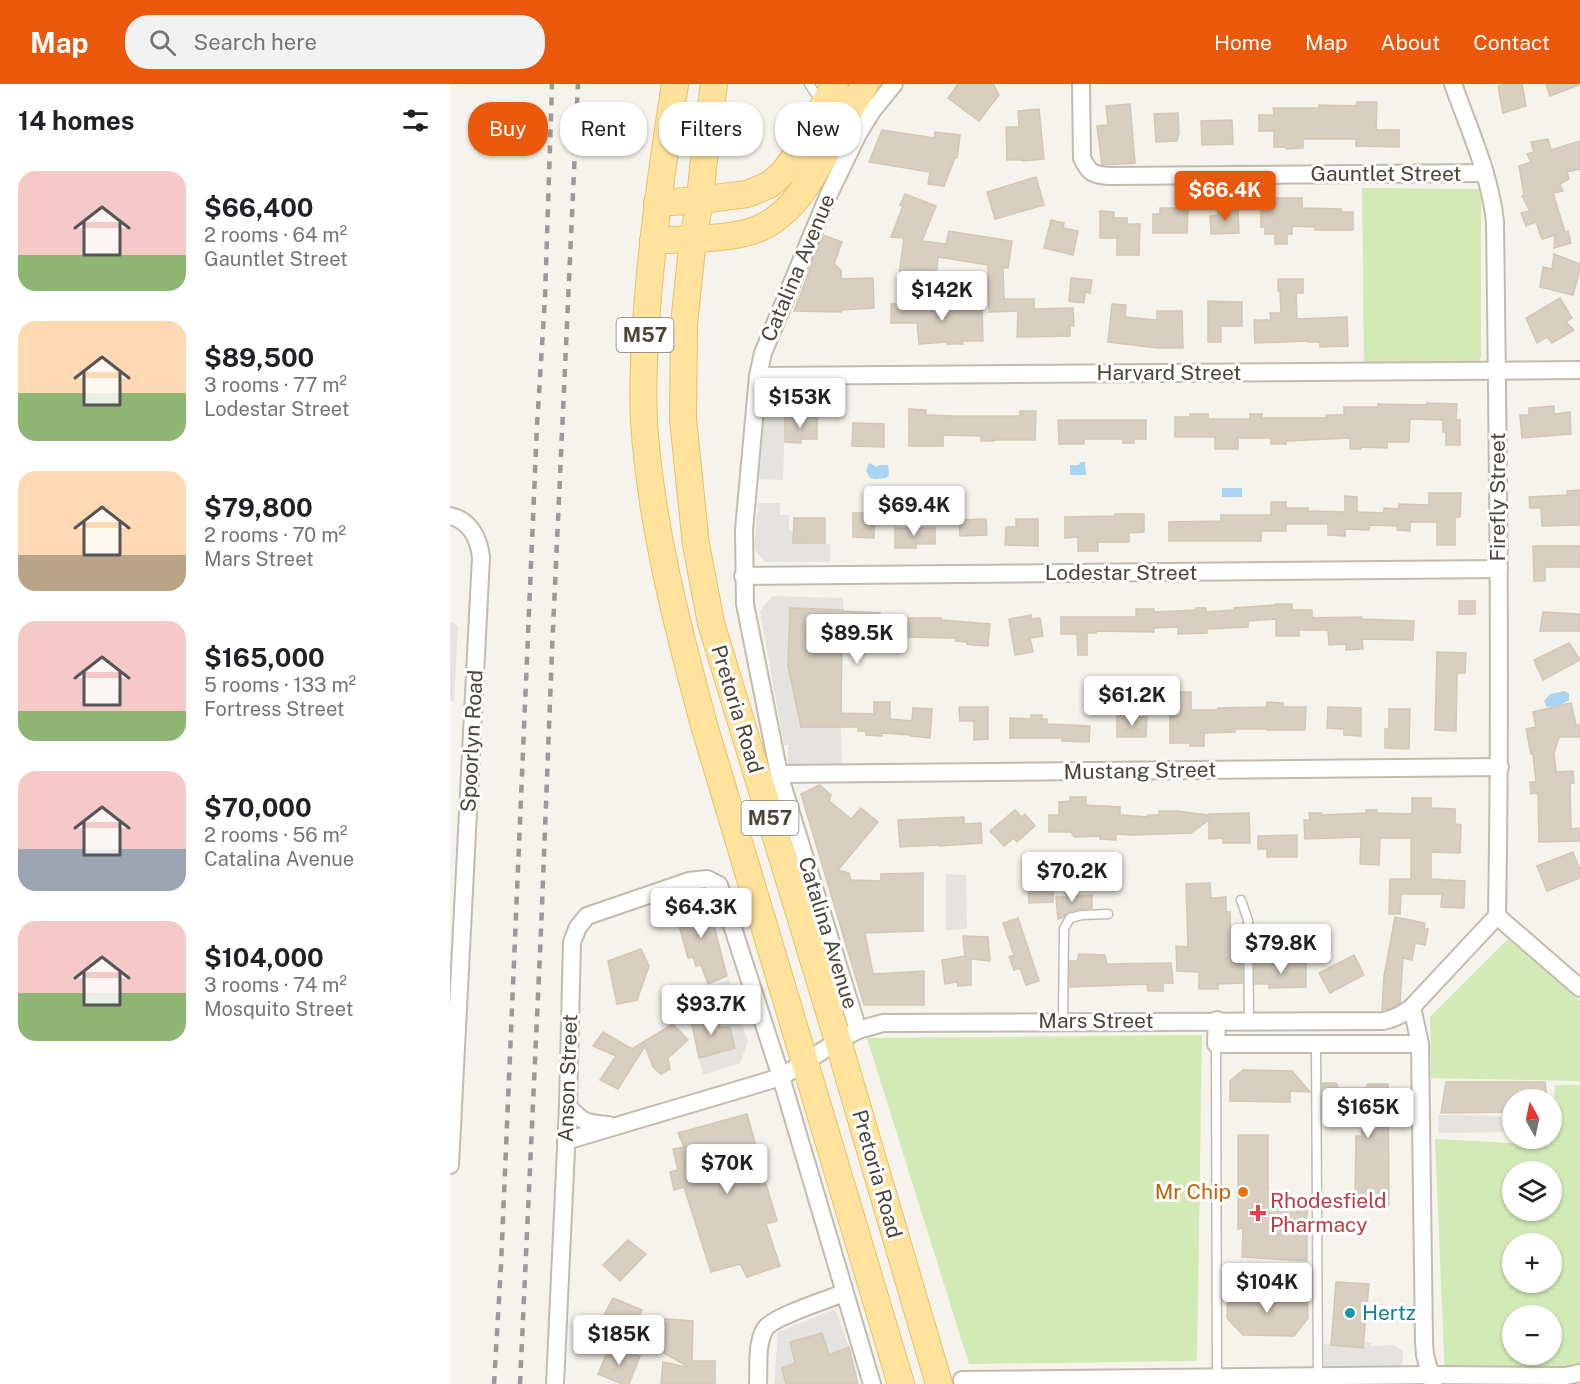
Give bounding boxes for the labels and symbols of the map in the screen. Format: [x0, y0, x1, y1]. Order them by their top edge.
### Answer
street label: Gauntlet Street [1310, 161, 1462, 186]
pin: $66.4K [1176, 171, 1274, 222]
street label: Catalina Avenue [755, 190, 840, 345]
pin: $142K [900, 271, 984, 322]
road number: M57 [616, 318, 674, 352]
street label: Harvard Street [1096, 360, 1242, 385]
pin: $153K [758, 378, 842, 429]
street label: Firefly Street [1485, 432, 1510, 562]
pin: $69.4K [865, 486, 963, 537]
street label: Lodestar Street [1045, 560, 1197, 585]
pin: $89.5K [808, 614, 906, 665]
street label: Pretoria Road [706, 642, 769, 776]
street label: Spoorlyn Road [455, 669, 488, 813]
pin: $61.2K [1083, 676, 1181, 727]
street label: Mustang Street [1064, 757, 1216, 784]
road number: M57 [742, 801, 798, 835]
pin: $70.2K [1023, 852, 1121, 903]
street label: Catalina Avenue [793, 854, 863, 1012]
pin: $64.3K [652, 888, 750, 939]
pin: $79.8K [1232, 924, 1330, 975]
pin: $93.7K [662, 985, 760, 1036]
street label: Mars Street [1038, 1008, 1154, 1033]
street label: Anson Street [553, 1014, 582, 1142]
pin: $165K [1326, 1088, 1410, 1139]
north arrow [1502, 1089, 1562, 1149]
street label: Pretoria Road [847, 1107, 908, 1241]
pin: $70K [691, 1144, 763, 1195]
place label: Mr Chip [1155, 1179, 1231, 1204]
marker: Mr Chip [1236, 1185, 1250, 1199]
place label: Rhodesfield Pharmacy [1270, 1188, 1387, 1237]
marker: Rhodesfield Pharmacy [1251, 1206, 1265, 1220]
pin: $104K [1225, 1263, 1309, 1314]
place label: Hertz [1362, 1300, 1416, 1325]
marker: Hertz [1343, 1306, 1357, 1320]
pin: $185K [577, 1315, 661, 1366]

